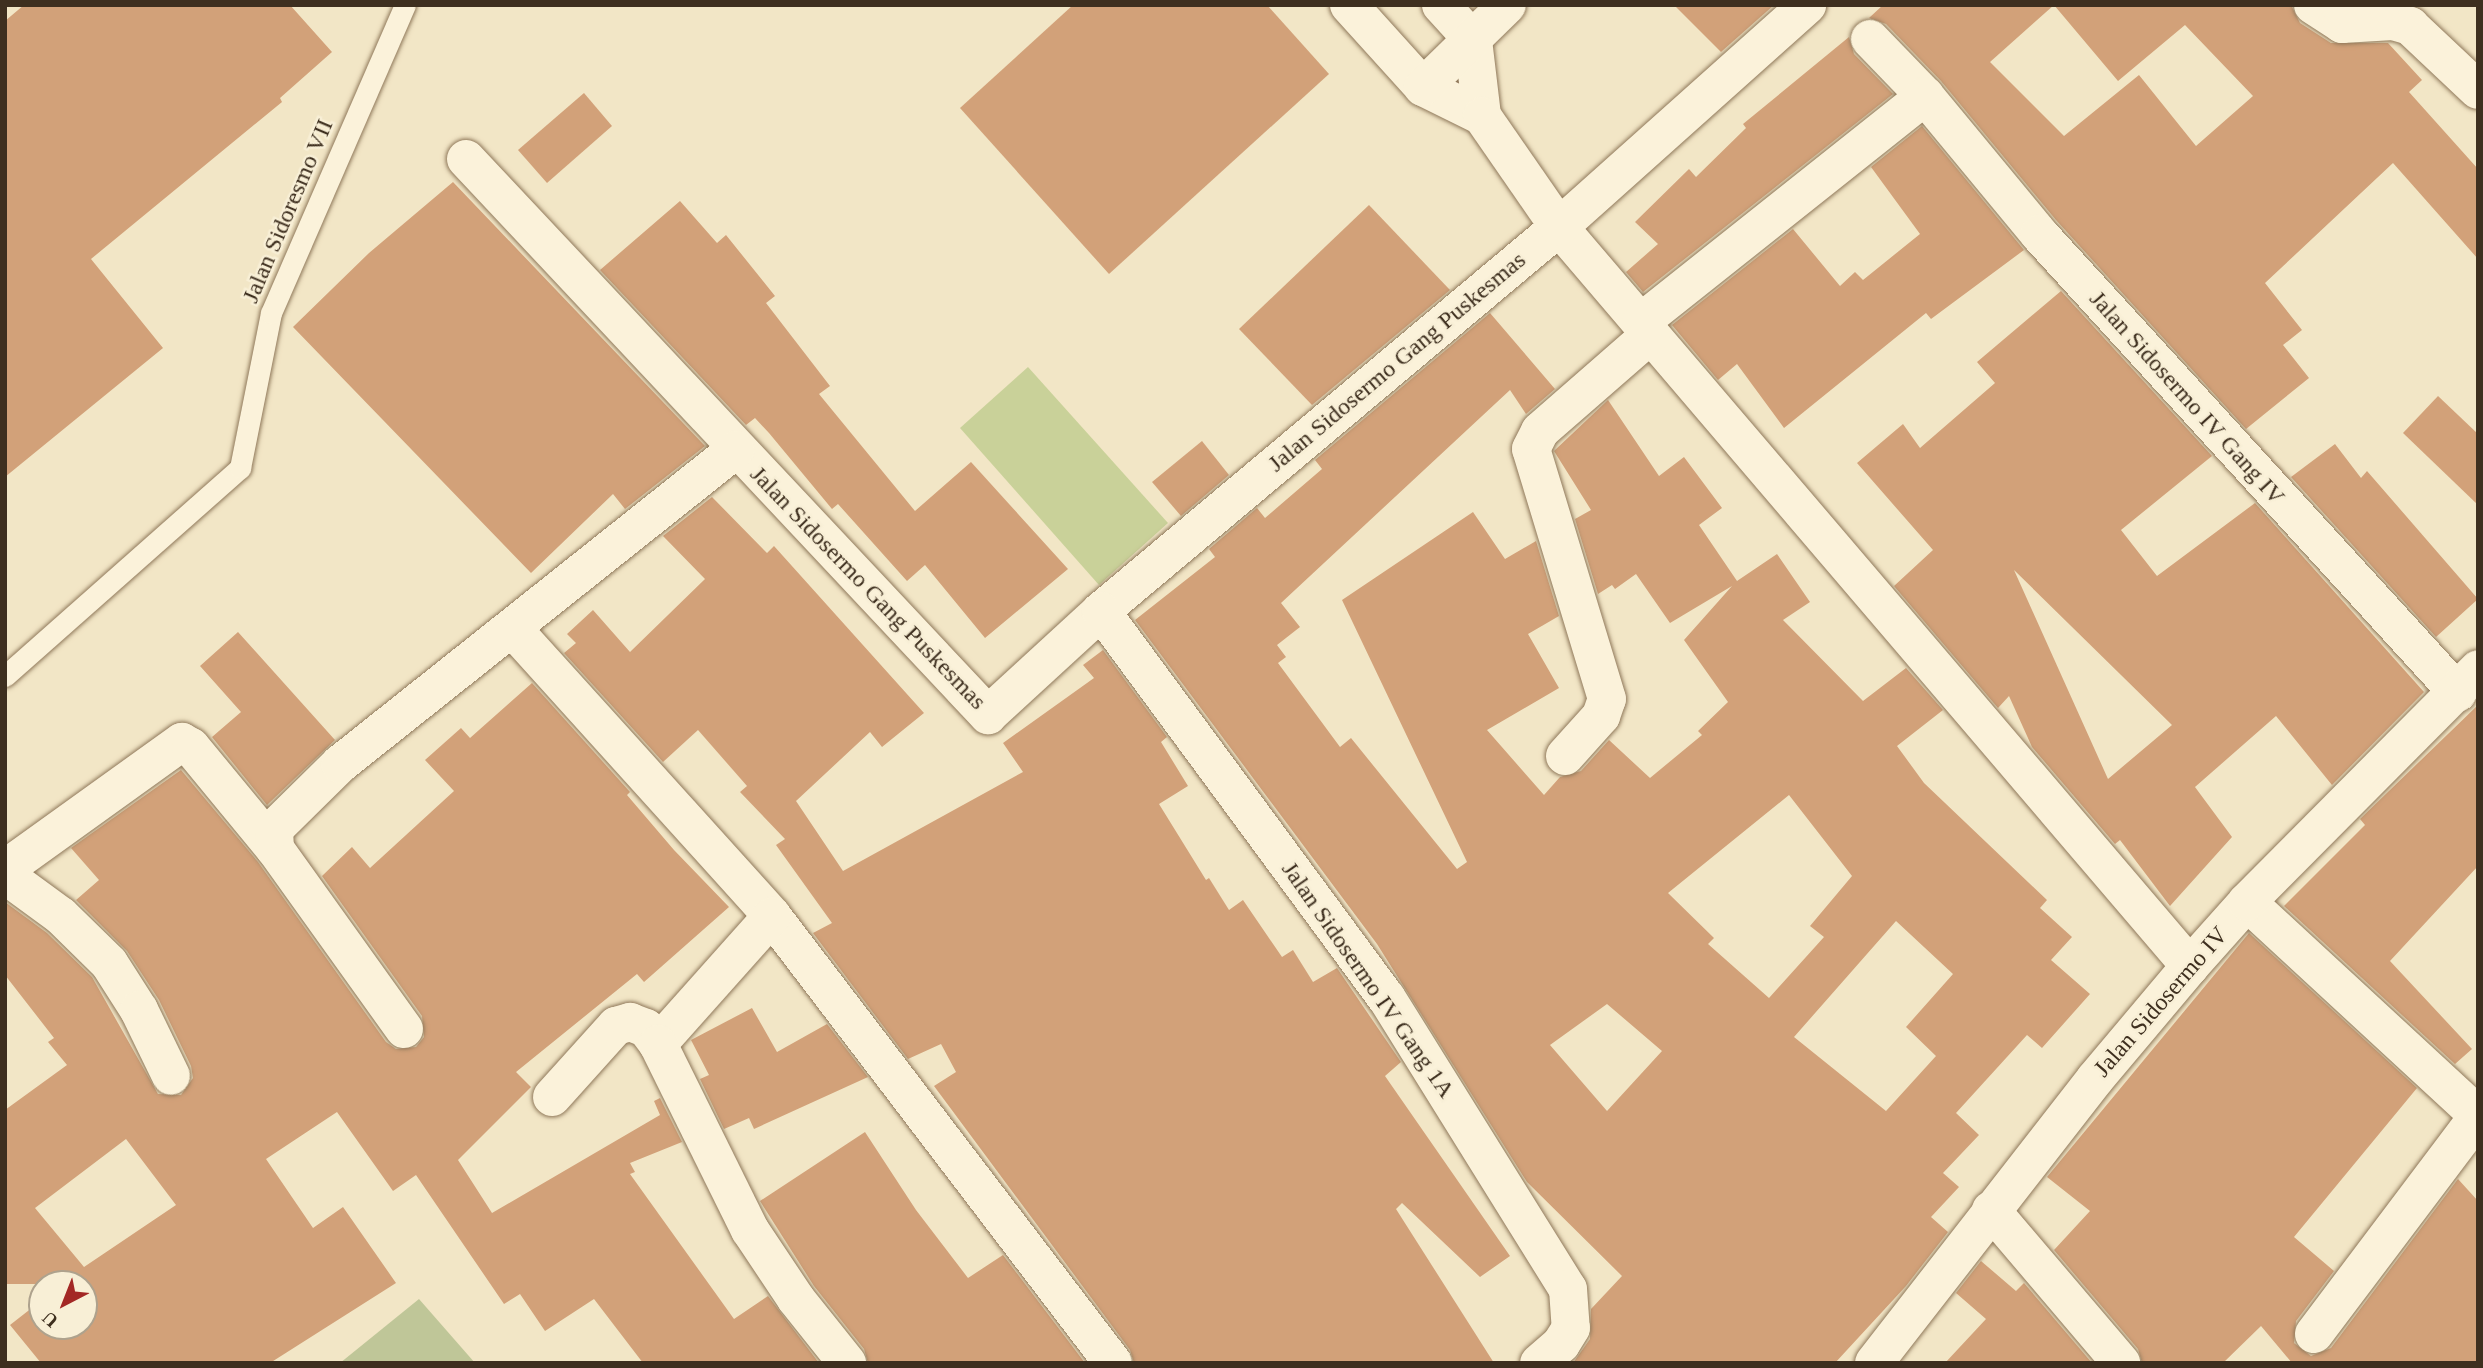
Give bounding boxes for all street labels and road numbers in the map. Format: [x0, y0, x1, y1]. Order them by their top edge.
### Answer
street label: Jalan Sidoresmo VII [236, 115, 340, 307]
street label: Jalan Sidosermo Gang Puskesmas [1262, 246, 1532, 478]
street label: Jalan Sidosermo IV Gang IV [2083, 285, 2291, 511]
street label: Jalan Sidosermo Gang Puskesmas [744, 460, 992, 716]
street label: Jalan Sidosermo IV Gang 1A [1275, 856, 1461, 1104]
street label: Jalan Sidosermo IV [2088, 921, 2234, 1083]

